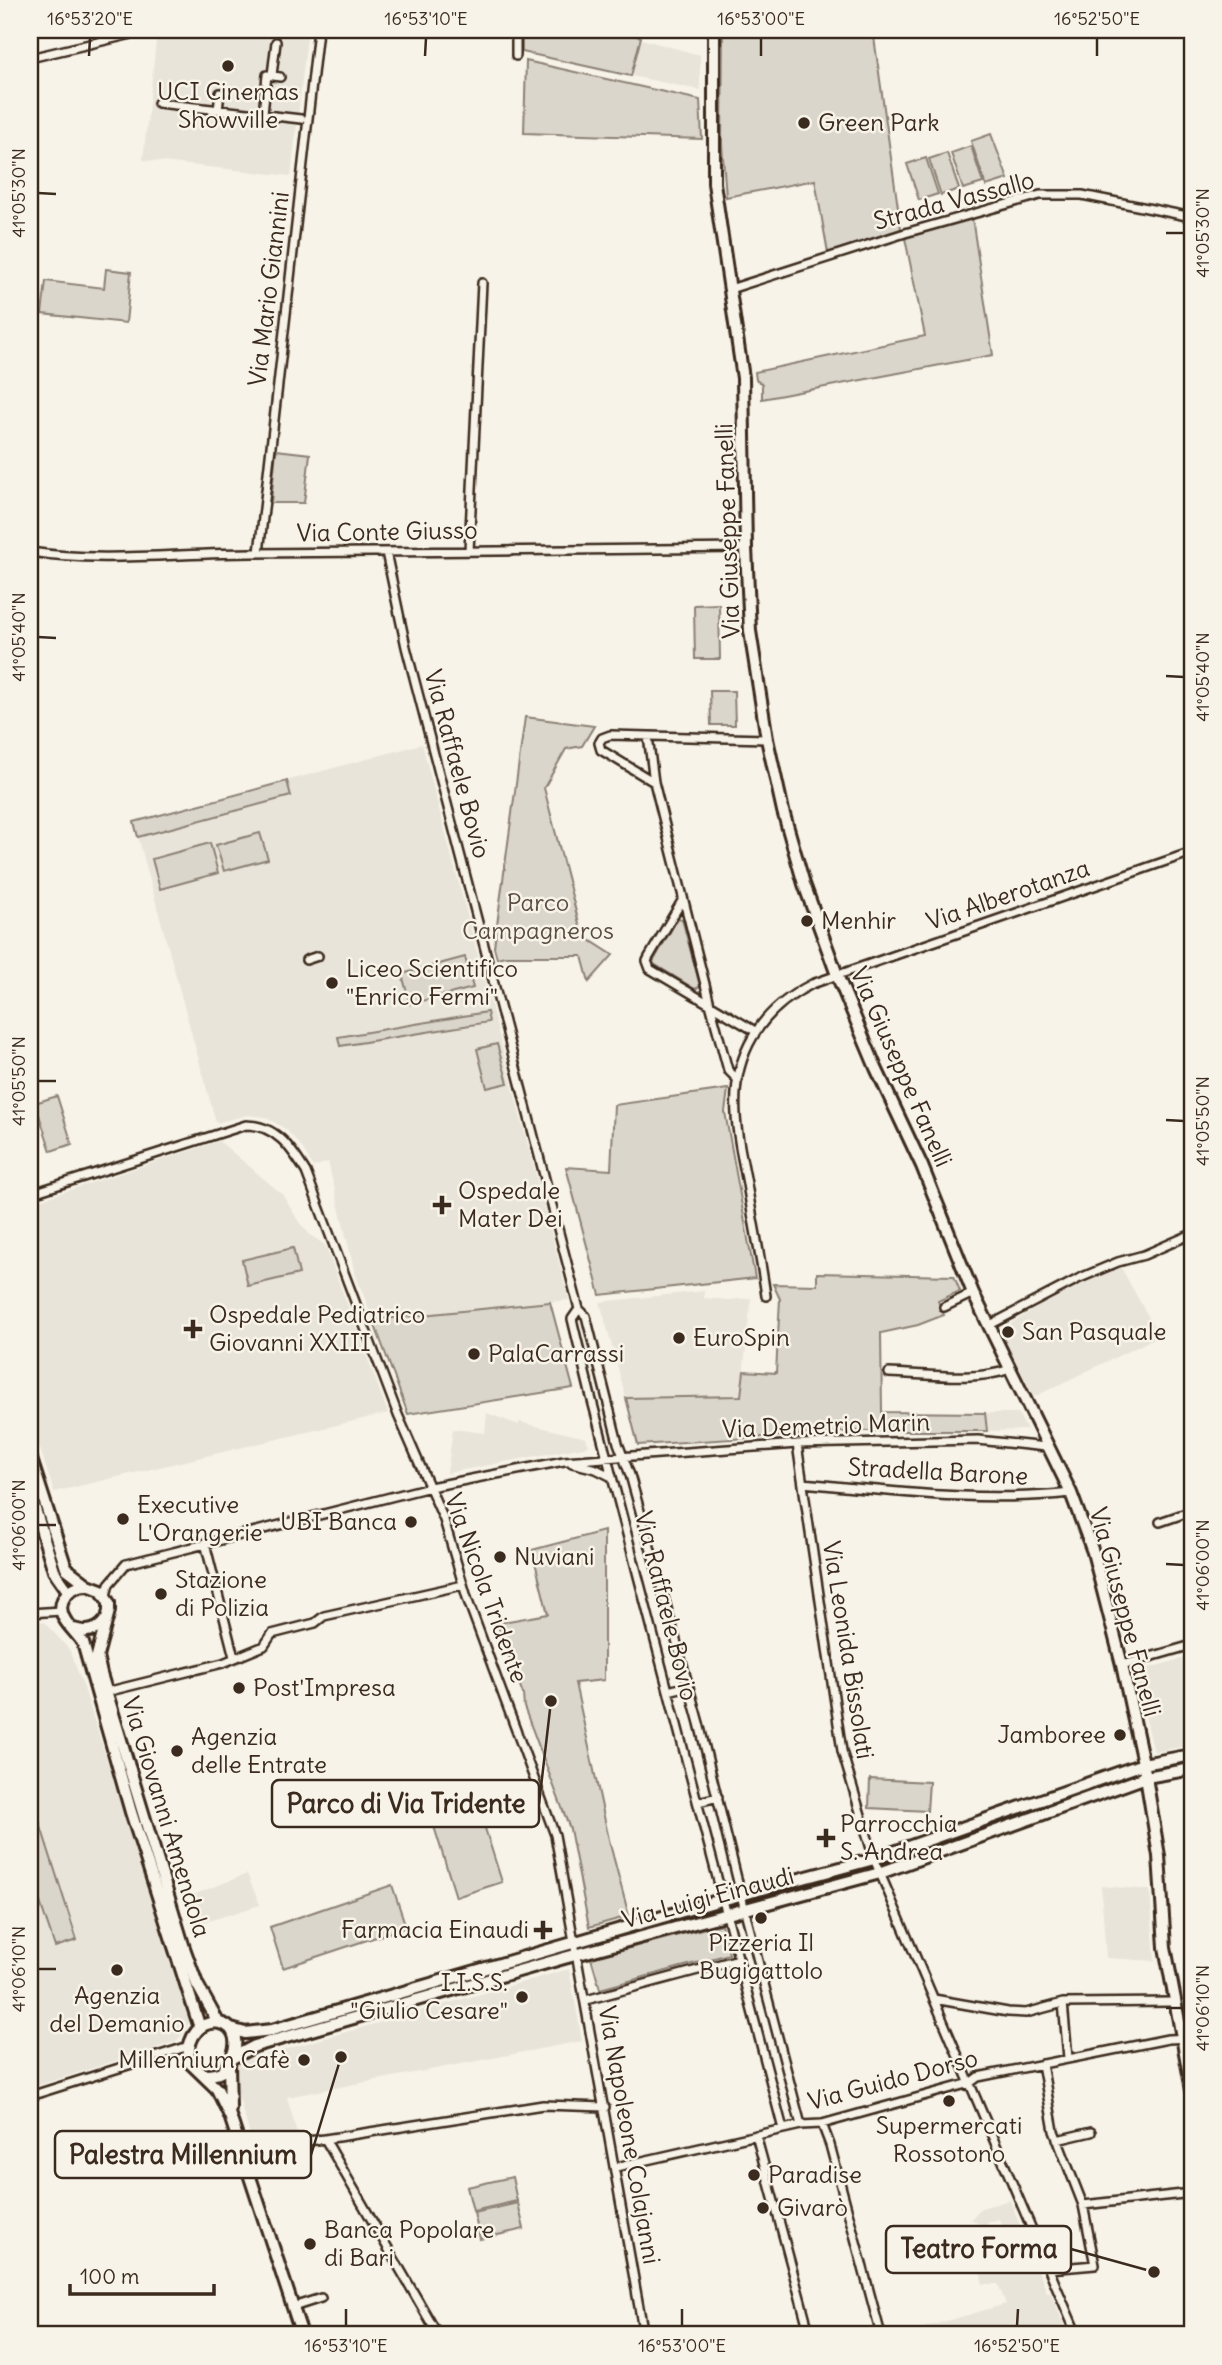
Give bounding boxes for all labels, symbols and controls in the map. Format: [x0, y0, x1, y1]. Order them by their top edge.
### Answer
text: 16°53'20"E [47, 7, 133, 30]
text: 16°53'10"E [384, 7, 468, 30]
text: 16°53'00"E [717, 7, 805, 30]
text: 16°52'50"E [1054, 7, 1140, 30]
marker: UCI Cinemas Showville [220, 58, 236, 74]
place label: UCI Cinemas Showville [157, 76, 299, 134]
place label: Green Park [818, 107, 939, 137]
marker: Green Park [796, 115, 812, 131]
text: 41°05'30"N [7, 148, 30, 238]
street label: Strada Vassallo [870, 164, 1037, 236]
text: 41°05'30"N [1191, 188, 1214, 278]
street label: Via Mario Giannini [241, 190, 295, 388]
street label: Via Giuseppe Fanelli [708, 423, 746, 639]
street label: Via Conte Giusso [296, 514, 478, 548]
text: 41°05'40"N [7, 592, 30, 682]
text: 41°05'40"N [1191, 632, 1214, 722]
street label: Via Raffaele Bovio [418, 666, 498, 861]
street label: Via Alberotanza [922, 852, 1093, 936]
park label: Parco Campagneros [462, 887, 614, 945]
place label: Menhir [821, 905, 896, 935]
marker: Menhir [799, 913, 815, 929]
place label: Liceo Scientifico "Enrico Fermi" [346, 953, 518, 1011]
street label: Via Giuseppe Fanelli [844, 962, 959, 1171]
marker: Liceo Scientifico "Enrico Fermi" [324, 975, 340, 991]
text: 41°05'50"N [7, 1036, 30, 1126]
text: 41°05'50"N [1191, 1076, 1214, 1166]
place label: Ospedale Mater Dei [458, 1175, 563, 1233]
marker: Ospedale Mater Dei [432, 1195, 452, 1215]
place label: Ospedale Pediatrico Giovanni XXIII [209, 1299, 425, 1357]
place label: San Pasquale [1022, 1316, 1166, 1346]
marker: Ospedale Pediatrico Giovanni XXIII [183, 1319, 203, 1339]
place label: EuroSpin [693, 1322, 790, 1352]
marker: San Pasquale [1000, 1324, 1016, 1340]
marker: EuroSpin [671, 1330, 687, 1346]
place label: PalaCarrassi [488, 1338, 624, 1368]
marker: PalaCarrassi [466, 1346, 482, 1362]
street label: Via Demetrio Marin [721, 1406, 931, 1444]
street label: Stradella Barone [847, 1451, 1029, 1491]
text: 41°06'00"N [7, 1479, 30, 1571]
place label: Executive L'Orangerie [137, 1489, 263, 1547]
street label: Via Nicola Tridente [439, 1489, 535, 1686]
street label: Via Giuseppe Fanelli [1084, 1504, 1168, 1720]
place label: UBI Banca [280, 1506, 397, 1536]
street label: Via Raffaele Bovio [629, 1508, 705, 1704]
marker: Executive L'Orangerie [115, 1511, 131, 1527]
marker: UBI Banca [403, 1514, 419, 1530]
text: 41°06'00"N [1191, 1519, 1214, 1611]
street label: Via Leonida Bissolati [817, 1539, 881, 1761]
place label: Nuviani [514, 1541, 594, 1571]
marker: Nuviani [492, 1549, 508, 1565]
place label: Stazione di Polizia [175, 1564, 269, 1622]
marker: Stazione di Polizia [153, 1586, 169, 1602]
place label: Post'Impresa [253, 1672, 396, 1702]
marker: Post'Impresa [231, 1680, 247, 1696]
street label: Via Giovanni Amendola [116, 1693, 218, 1941]
place label: Jamboree [997, 1719, 1106, 1749]
place label: Agenzia delle Entrate [191, 1721, 327, 1779]
marker: Jamboree [1112, 1727, 1128, 1743]
marker: Agenzia delle Entrate [169, 1743, 185, 1759]
callout: Parco di Via Tridente [272, 1780, 539, 1827]
text: Parco di Via Tridente [286, 1787, 526, 1820]
place label: Parrocchia S. Andrea [840, 1808, 958, 1866]
marker: Parrocchia S. Andrea [818, 1830, 834, 1846]
street label: Via Luigi Einaudi [618, 1860, 797, 1934]
marker: Pizzeria Il Bugigattolo [753, 1910, 769, 1926]
place label: Farmacia Einaudi [341, 1914, 529, 1944]
marker: Farmacia Einaudi [535, 1922, 551, 1938]
text: 41°06'10"N [7, 1926, 30, 2012]
place label: Pizzeria Il Bugigattolo [699, 1927, 823, 1985]
marker: Agenzia del Demanio [109, 1962, 125, 1978]
text: 41°06'10"N [1191, 1965, 1214, 2051]
place label: I.I.S.S. "Giulio Cesare" [350, 1967, 508, 2025]
place label: Agenzia del Demanio [49, 1980, 185, 2038]
marker: I.I.S.S. "Giulio Cesare" [514, 1989, 530, 2005]
street label: Via Napoleone Colajanni [592, 2003, 667, 2266]
street label: Via Guido Dorso [805, 2042, 981, 2116]
place label: Millennium Cafè [118, 2044, 290, 2074]
marker: Millennium Cafè [296, 2052, 312, 2068]
marker: Supermercati Rossotono [941, 2093, 957, 2109]
place label: Supermercati Rossotono [876, 2110, 1022, 2168]
callout: Palestra Millennium [55, 2131, 311, 2178]
text: Palestra Millennium [69, 2138, 297, 2171]
place label: Paradise [768, 2159, 862, 2189]
marker: Paradise [746, 2167, 762, 2183]
place label: Givarò [777, 2192, 848, 2222]
marker: Givarò [755, 2200, 771, 2216]
place label: Banca Popolare di Bari [324, 2214, 494, 2272]
callout: Teatro Forma [886, 2226, 1071, 2273]
text: Teatro Forma [900, 2232, 1058, 2265]
marker: Banca Popolare di Bari [302, 2236, 318, 2252]
scale bar [70, 2253, 214, 2297]
text: 100 m [80, 2263, 139, 2290]
text: 16°53'10"E [304, 2334, 388, 2357]
text: 16°53'00"E [638, 2334, 726, 2357]
text: 16°52'50"E [974, 2334, 1060, 2357]

